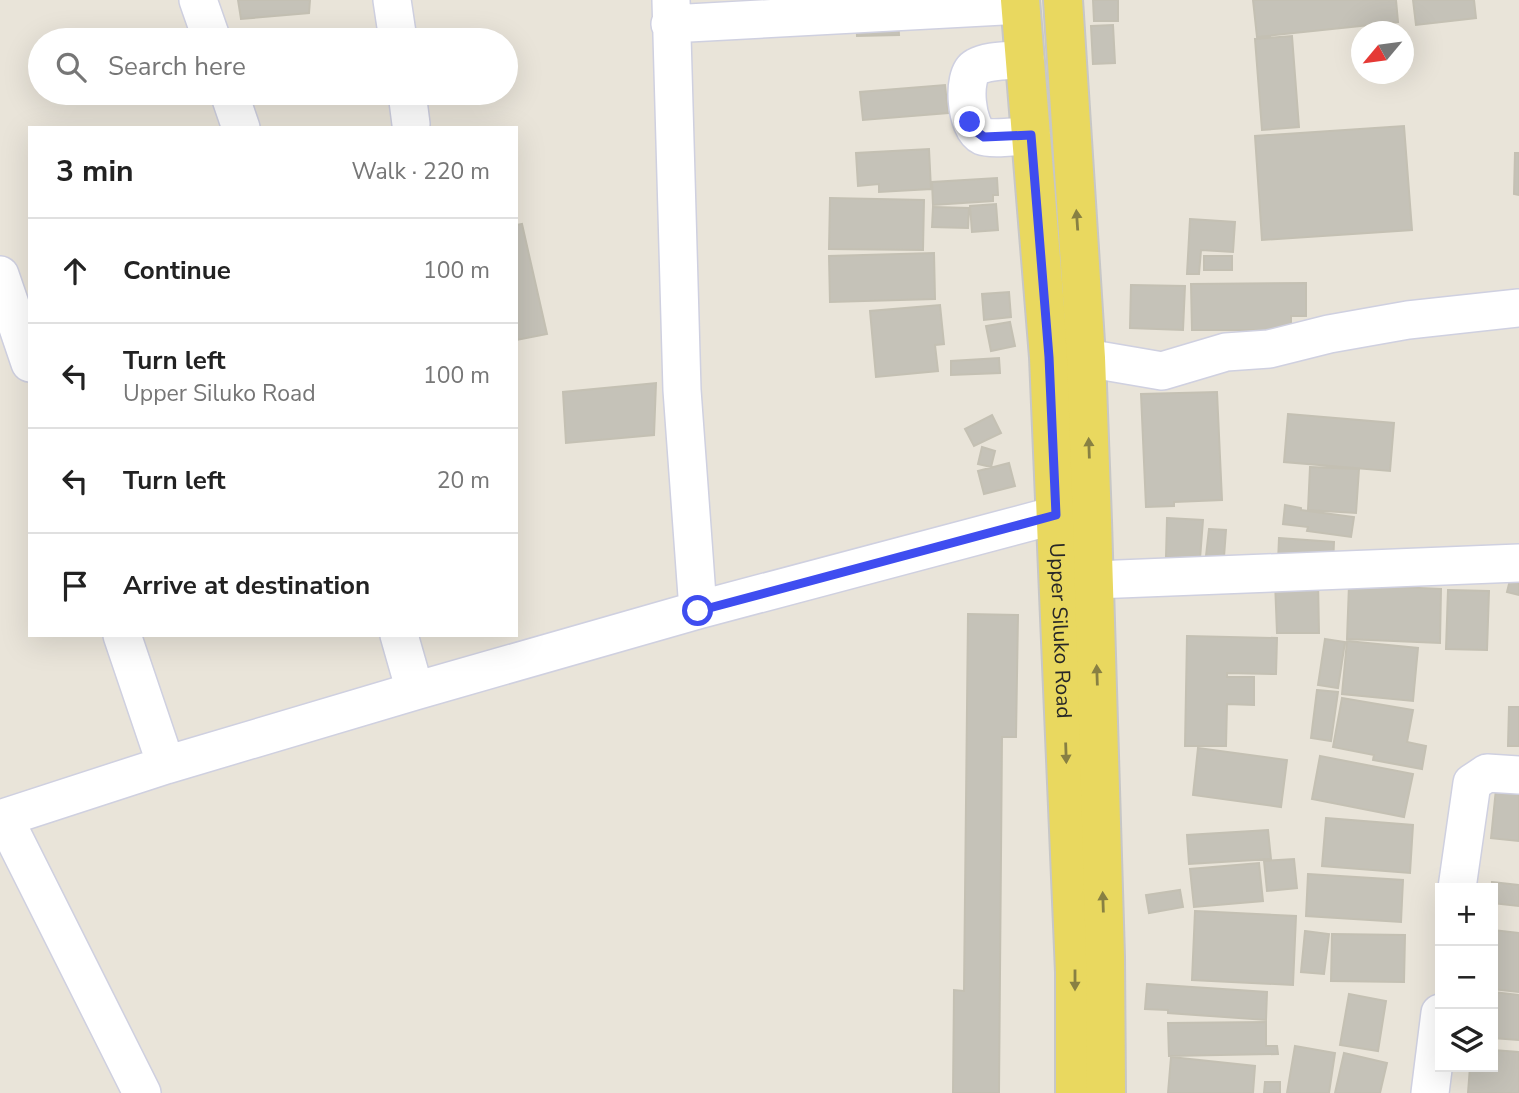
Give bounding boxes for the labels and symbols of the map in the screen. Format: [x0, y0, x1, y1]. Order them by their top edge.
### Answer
north arrow [1351, 21, 1414, 84]
route end [954, 106, 985, 137]
one-way arrow [1071, 209, 1082, 231]
one-way arrow [1084, 436, 1095, 458]
street label: Upper Siluko Road [1043, 542, 1078, 719]
route start [682, 595, 713, 626]
one-way arrow [1091, 664, 1102, 686]
one-way arrow [1061, 742, 1072, 764]
one-way arrow [1098, 891, 1109, 913]
one-way arrow [1069, 969, 1081, 991]

